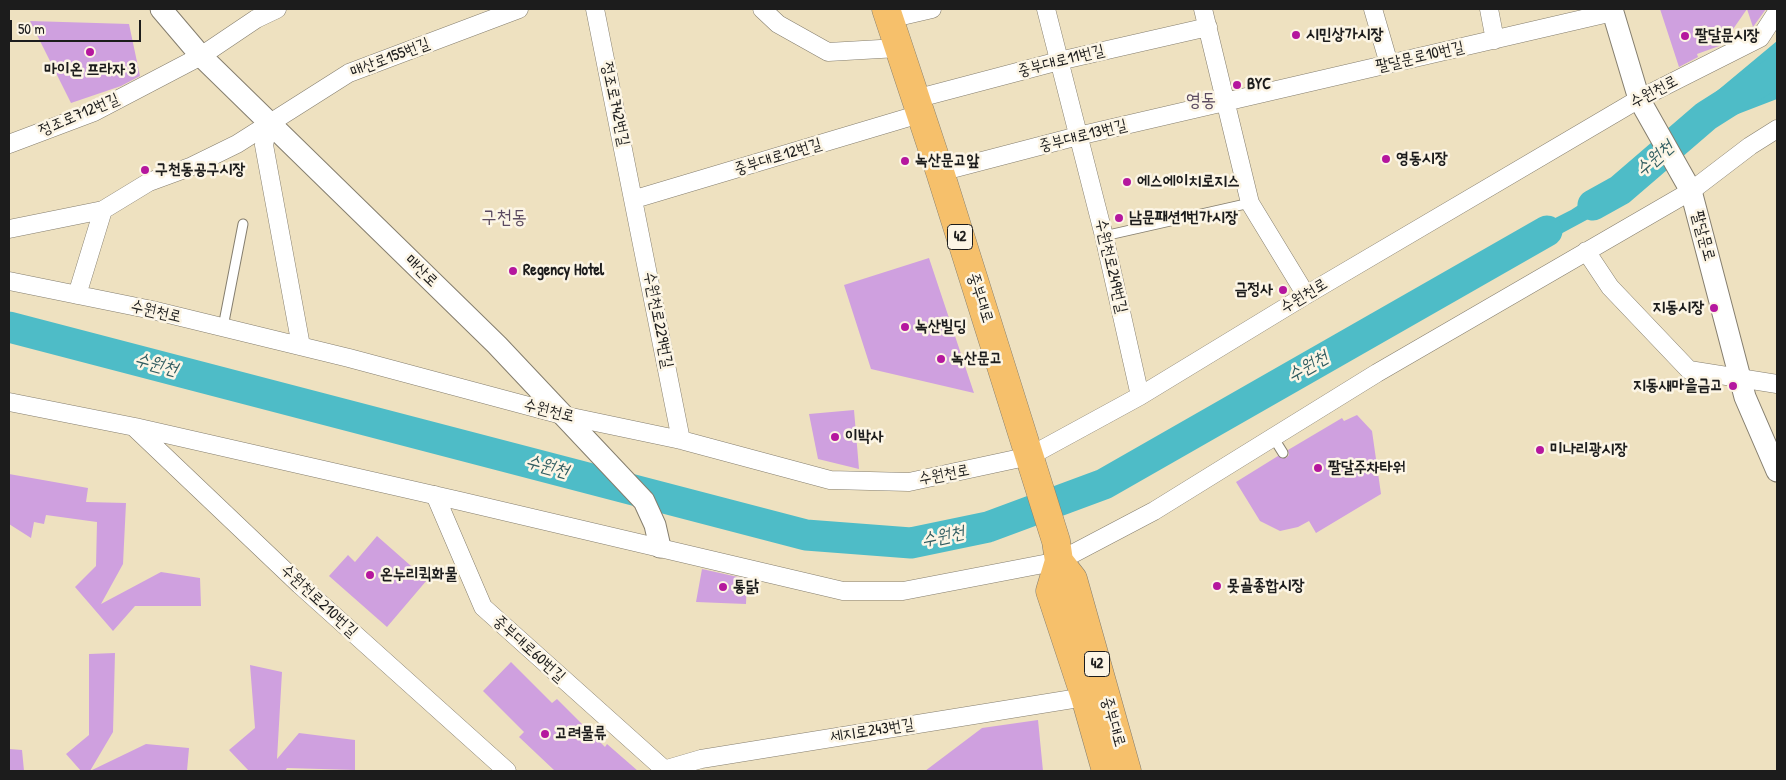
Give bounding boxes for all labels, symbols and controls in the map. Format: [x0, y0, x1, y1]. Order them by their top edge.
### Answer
scale bar [12, 10, 144, 42]
text: 50 m [18, 18, 45, 39]
place label: 시민상가시장 [1306, 25, 1383, 45]
place label: 팔달문시장 [1695, 26, 1759, 46]
marker: 시민상가시장 [1290, 29, 1302, 41]
marker: 팔달문시장 [1679, 30, 1691, 42]
street label: 매산로155번길 [347, 34, 433, 82]
street label: 팔달문로10번길 [1374, 37, 1466, 77]
street label: 중부대로11번길 [1016, 41, 1106, 81]
marker: 마이온 프라자 3 [84, 46, 96, 58]
place label: 마이온 프라자 3 [44, 60, 136, 80]
street label: 정조로742번길 [597, 60, 633, 148]
street label: 수원천로 [1627, 71, 1681, 113]
place label: BYC [1247, 75, 1271, 95]
marker: BYC [1231, 79, 1243, 91]
street label: 정조로712번길 [36, 89, 122, 141]
district label: 영동 [1186, 90, 1216, 112]
street label: 중부대로13번길 [1037, 116, 1129, 156]
street label: 중부대로12번길 [732, 135, 824, 179]
water label: 수원천 [1632, 137, 1678, 181]
place label: 영동시장 [1396, 149, 1448, 169]
place label: 녹산문고앞 [915, 151, 979, 171]
marker: 영동시장 [1380, 153, 1392, 165]
marker: 녹산문고앞 [899, 155, 911, 167]
place label: 구천동공구시장 [155, 160, 245, 180]
marker: 구천동공구시장 [139, 164, 151, 176]
place label: 에스에이치로지스 [1137, 172, 1240, 192]
marker: 에스에이치로지스 [1121, 176, 1133, 188]
district label: 구천동 [481, 207, 527, 229]
place label: 남문패션1번가시장 [1129, 208, 1238, 228]
street label: 팔달문로 [1687, 209, 1719, 263]
marker: 남문패션1번가시장 [1113, 212, 1125, 224]
street label: 수원천로249번길 [1091, 217, 1131, 315]
road number: 42 [948, 224, 972, 250]
street label: 매산로 [400, 251, 442, 291]
place label: Regency Hotel [523, 261, 604, 281]
marker: Regency Hotel [507, 265, 519, 277]
street label: 수원천로229번길 [639, 270, 677, 370]
street label: 중부대로 [963, 271, 997, 325]
street label: 수원천로 [1277, 275, 1331, 317]
place label: 금정사 [1234, 280, 1273, 300]
marker: 금정사 [1277, 284, 1289, 296]
street label: 수원천로 [129, 297, 183, 327]
place label: 지동시장 [1652, 298, 1704, 318]
marker: 지동시장 [1708, 302, 1720, 314]
place label: 녹산빌딩 [915, 317, 966, 337]
marker: 녹산빌딩 [899, 321, 911, 333]
water label: 수원천 [1284, 347, 1332, 387]
water label: 수원천 [132, 349, 180, 381]
place label: 녹산문고 [951, 349, 1002, 369]
marker: 녹산문고 [935, 353, 947, 365]
place label: 지동새마을금고 [1633, 376, 1723, 396]
marker: 지동새마을금고 [1727, 380, 1739, 392]
street label: 수원천로 [522, 395, 576, 427]
place label: 이박사 [845, 427, 884, 447]
marker: 이박사 [829, 431, 841, 443]
place label: 미나리광시장 [1550, 440, 1627, 460]
marker: 미나리광시장 [1534, 444, 1546, 456]
water label: 수원천 [523, 451, 571, 483]
place label: 팔달주차타워 [1328, 458, 1405, 478]
street label: 수원천로 [917, 461, 971, 489]
marker: 팔달주차타워 [1312, 462, 1324, 474]
water label: 수원천 [920, 522, 966, 552]
street label: 수원천로210번길 [277, 561, 361, 641]
place label: 온누리퀵화물 [380, 565, 457, 585]
marker: 온누리퀵화물 [364, 569, 376, 581]
place label: 못골종합시장 [1227, 576, 1304, 596]
place label: 통닭 [733, 577, 759, 597]
marker: 못골종합시장 [1211, 580, 1223, 592]
marker: 통닭 [717, 581, 729, 593]
street label: 중부대로60번길 [489, 611, 569, 687]
road number: 42 [1084, 652, 1110, 676]
street label: 중부대로 [1097, 695, 1129, 749]
street label: 세지로243번길 [829, 715, 915, 747]
place label: 고려물류 [555, 724, 606, 744]
marker: 고려물류 [539, 728, 551, 740]

